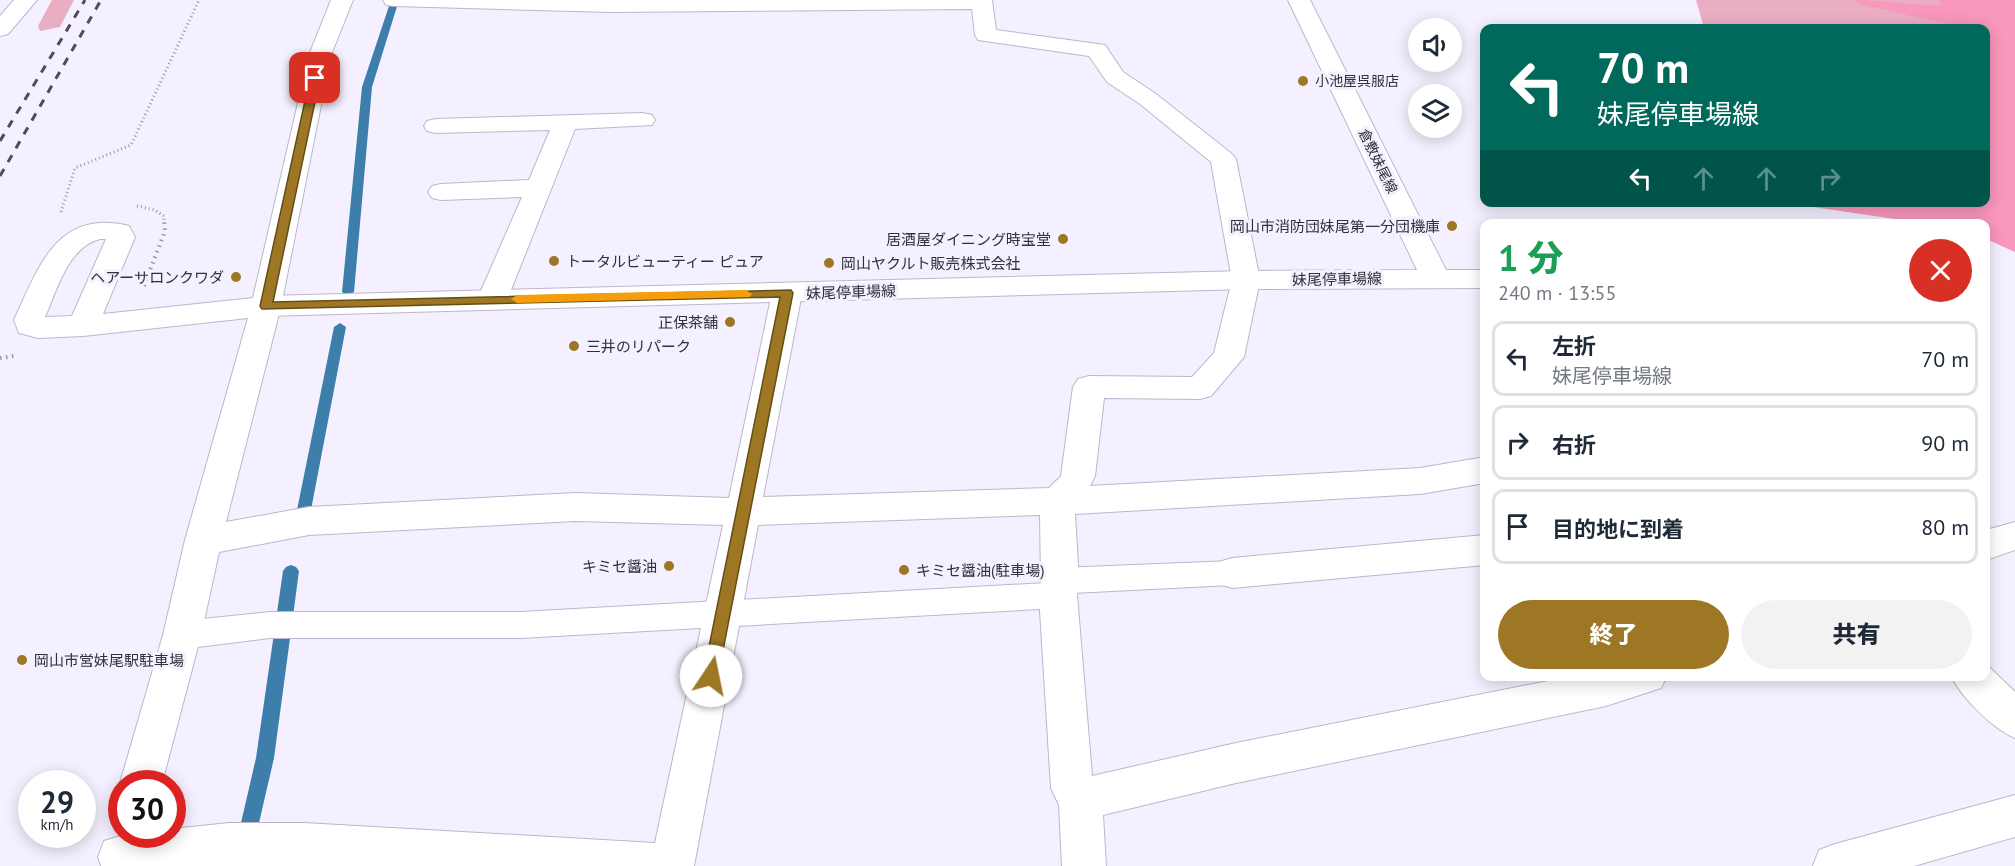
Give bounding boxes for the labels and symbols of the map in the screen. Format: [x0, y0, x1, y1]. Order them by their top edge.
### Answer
pin [289, 52, 340, 103]
place label: 小池屋呉服店 [1315, 72, 1399, 90]
marker: 小池屋呉服店 [1296, 74, 1310, 88]
street label: 倉敷妹尾線 [1355, 126, 1401, 196]
place label: 岡山市消防団妹尾第一分団機庫 [1230, 217, 1440, 236]
marker: 岡山市消防団妹尾第一分団機庫 [1445, 219, 1459, 233]
place label: 居酒屋ダイニング時宝堂 [886, 230, 1051, 249]
marker: 居酒屋ダイニング時宝堂 [1056, 232, 1070, 246]
place label: トータルビューティー ピュア [566, 252, 764, 271]
marker: トータルビューティー ピュア [547, 254, 561, 268]
place label: 岡山ヤクルト販売株式会社 [841, 254, 1021, 273]
marker: 岡山ヤクルト販売株式会社 [822, 256, 836, 270]
place label: ヘアーサロンクワダ [90, 268, 224, 287]
street label: 妹尾停車場線 [1292, 269, 1382, 289]
marker: ヘアーサロンクワダ [229, 270, 243, 284]
street label: 妹尾停車場線 [806, 281, 896, 303]
place label: 正保茶舗 [658, 313, 718, 332]
marker: 正保茶舗 [723, 315, 737, 329]
place label: 三井のリパーク [586, 337, 691, 356]
marker: 三井のリパーク [567, 339, 581, 353]
place label: キミセ醤油 [582, 557, 657, 576]
marker: キミセ醤油 [662, 559, 676, 573]
place label: キミセ醤油(駐車場) [916, 561, 1044, 580]
marker: キミセ醤油(駐車場) [897, 563, 911, 577]
position arrow [679, 644, 743, 708]
place label: 岡山市営妹尾駅駐車場 [34, 651, 184, 670]
marker: 岡山市営妹尾駅駐車場 [15, 653, 29, 667]
speed limit sign: 30 [108, 770, 186, 848]

